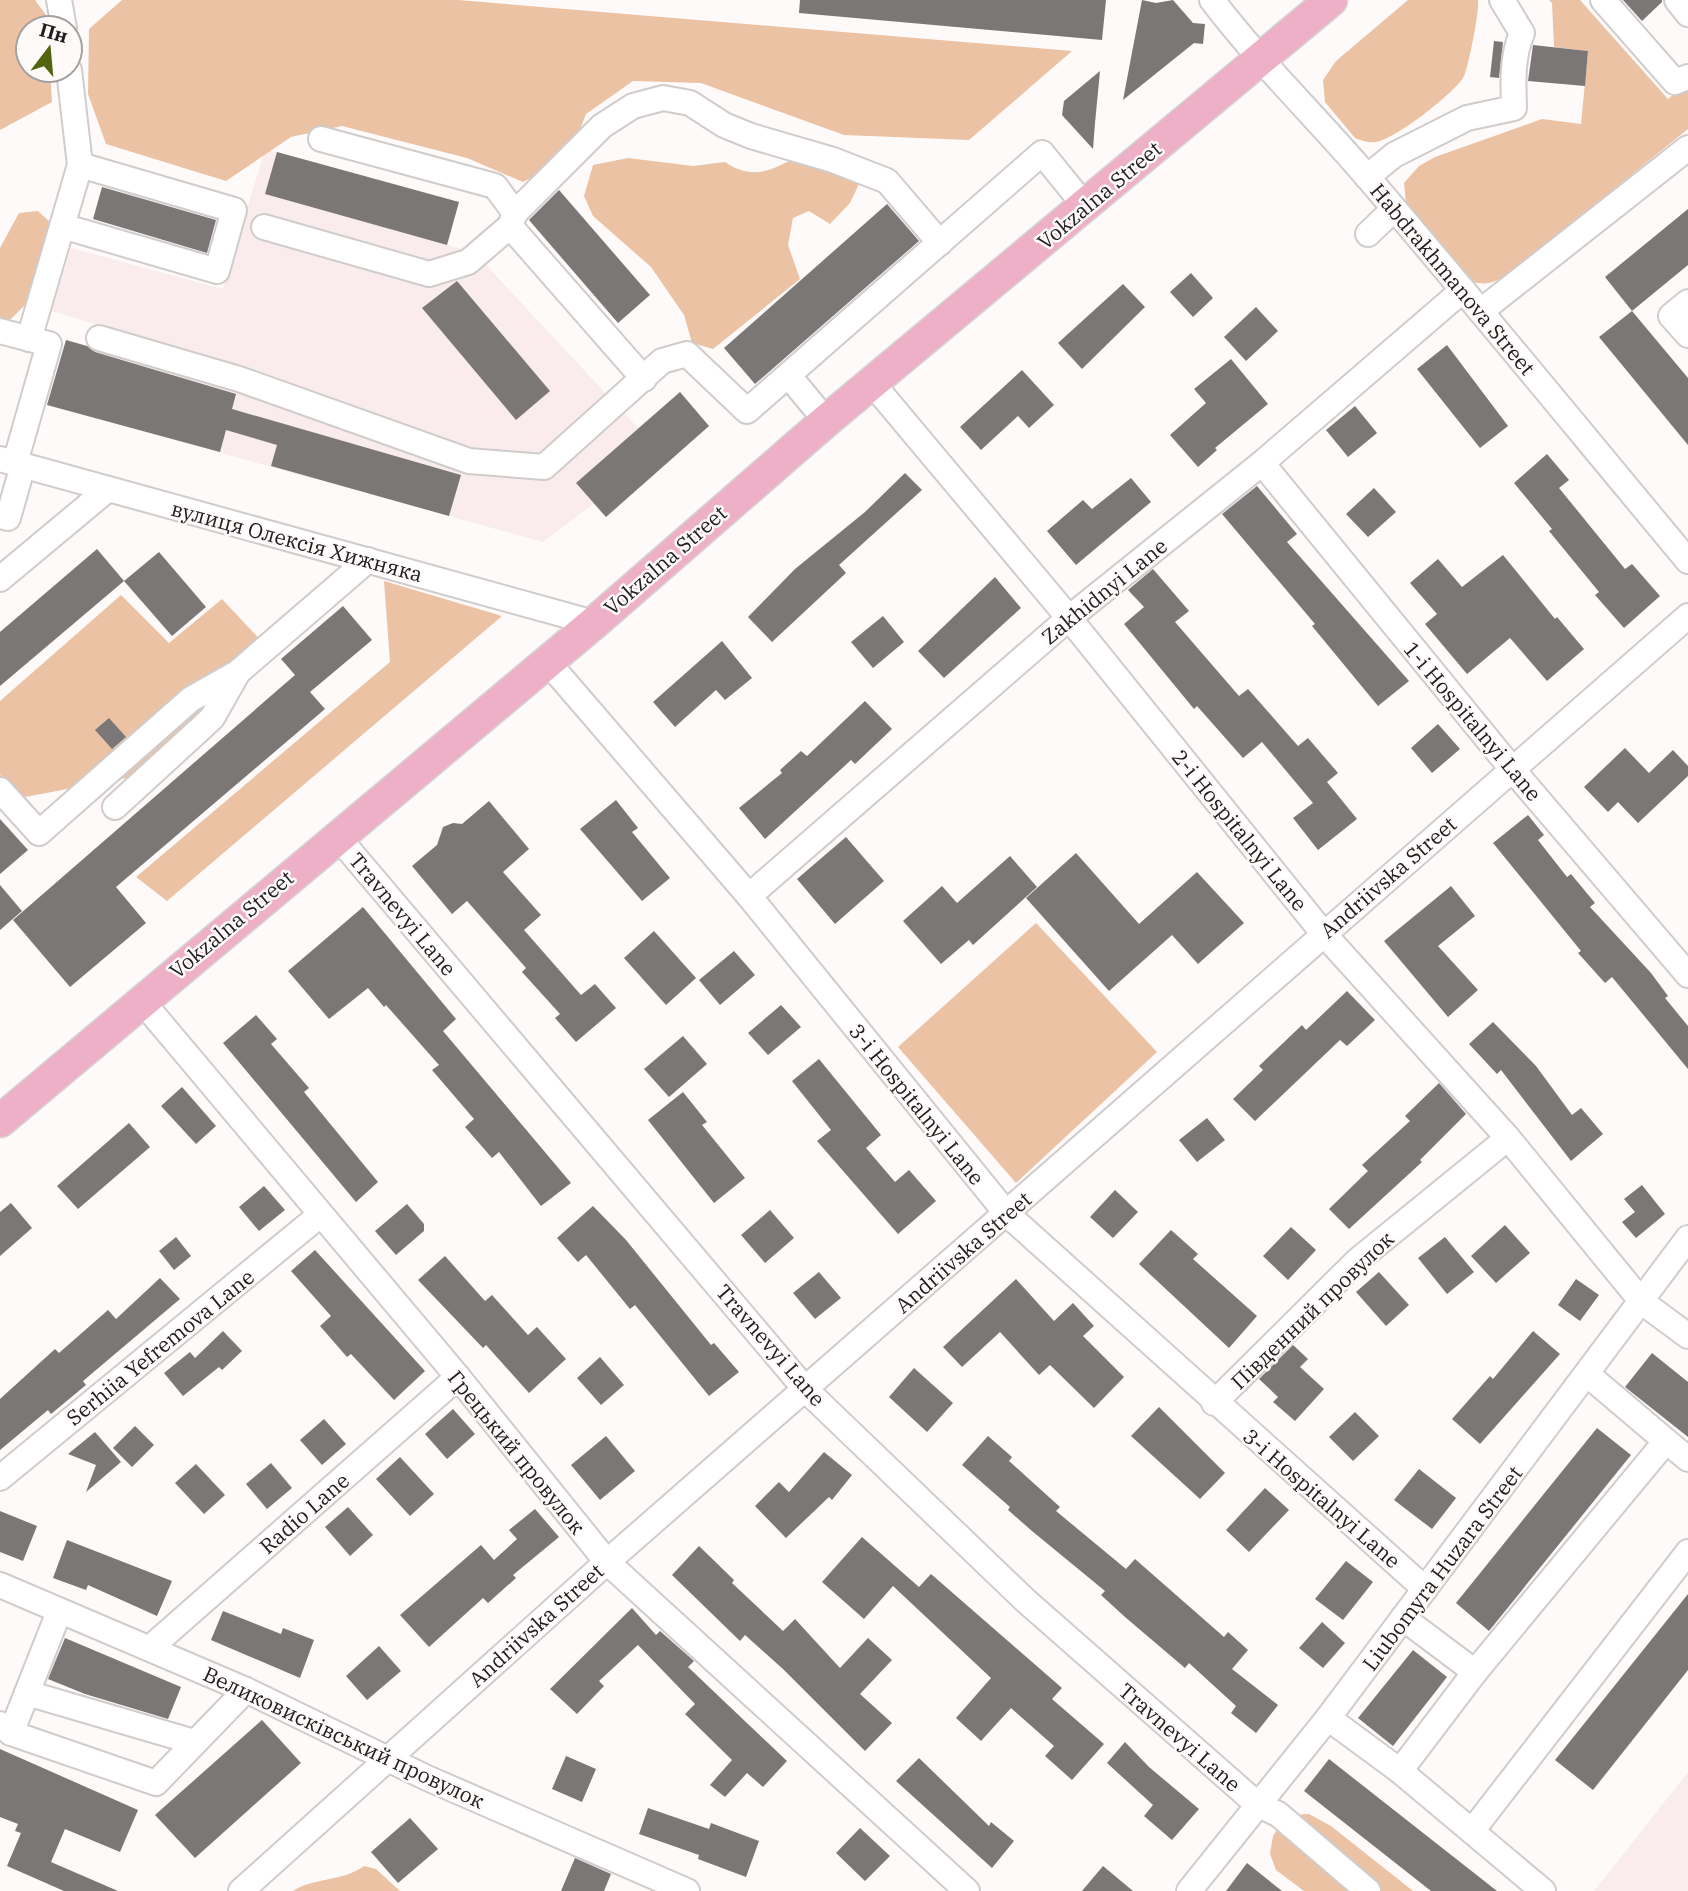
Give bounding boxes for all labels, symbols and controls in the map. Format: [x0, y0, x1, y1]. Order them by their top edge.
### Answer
north arrow [14, 14, 84, 84]
text: Пн [37, 17, 71, 48]
street label: Vokzalna Street [1031, 135, 1167, 255]
street label: Habdrakhmanova Street [1364, 177, 1542, 381]
street label: вулиця Олексія Хижняка [168, 494, 426, 588]
street label: Vokzalna Street [598, 499, 732, 621]
street label: Zakhidnyi Lane [1035, 532, 1173, 650]
street label: 1-i Hospitalnyi Lane [1398, 635, 1548, 807]
street label: 2-i Hospitalnyi Lane [1166, 743, 1314, 917]
street label: Andriivska Street [1314, 810, 1462, 944]
street label: Travnevyi Lane [343, 846, 463, 982]
street label: Vokzalna Street [163, 864, 299, 984]
street label: 3-i Hospitalnyi Lane [843, 1017, 991, 1191]
street label: Andriivska Street [889, 1185, 1037, 1319]
street label: Південний провулок [1225, 1225, 1399, 1395]
street label: Serhiia Yefremova Lane [60, 1262, 260, 1432]
street label: Travnevyi Lane [710, 1278, 832, 1412]
street label: Грецький провулок [442, 1364, 592, 1540]
street label: 3-i Hospitalnyi Lane [1237, 1422, 1407, 1574]
street label: Liubomyra Huzara Street [1356, 1460, 1528, 1676]
street label: Radio Lane [253, 1466, 355, 1560]
street label: Andriivska Street [463, 1557, 609, 1693]
street label: Великовисківський провулок [199, 1659, 489, 1815]
street label: Travnevyi Lane [1113, 1676, 1247, 1798]

